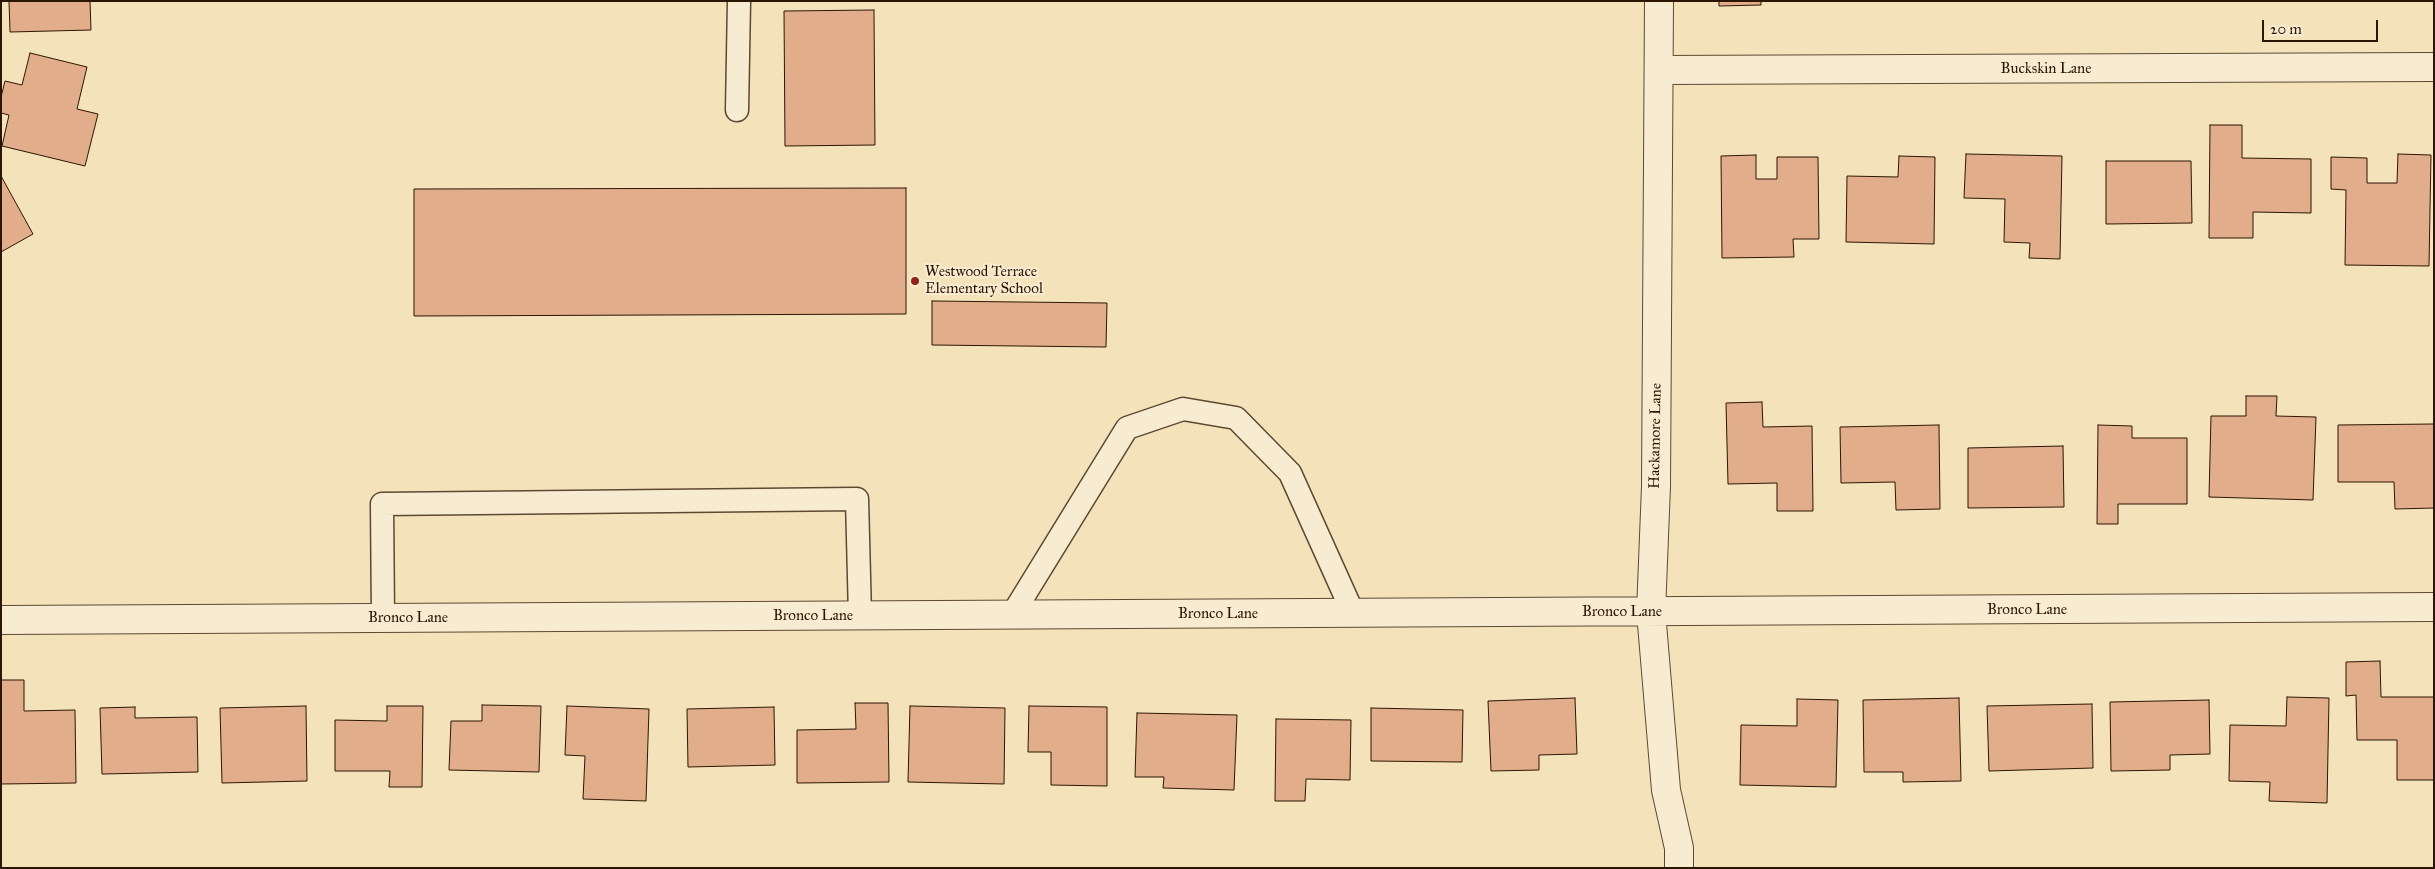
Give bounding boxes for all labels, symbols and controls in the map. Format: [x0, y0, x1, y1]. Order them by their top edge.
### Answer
scale bar [2265, 10, 2381, 42]
text: 20 m [2270, 20, 2302, 38]
street label: Buckskin Lane [2001, 60, 2091, 78]
place label: Westwood Terrace Elementary School [925, 263, 1043, 298]
marker: Westwood Terrace Elementary School [909, 275, 921, 287]
street label: Hackamore Lane [1646, 383, 1666, 489]
street label: Bronco Lane [1987, 601, 2067, 619]
street label: Bronco Lane [1582, 603, 1662, 621]
street label: Bronco Lane [1178, 605, 1258, 623]
street label: Bronco Lane [773, 607, 853, 625]
street label: Bronco Lane [368, 609, 448, 627]

